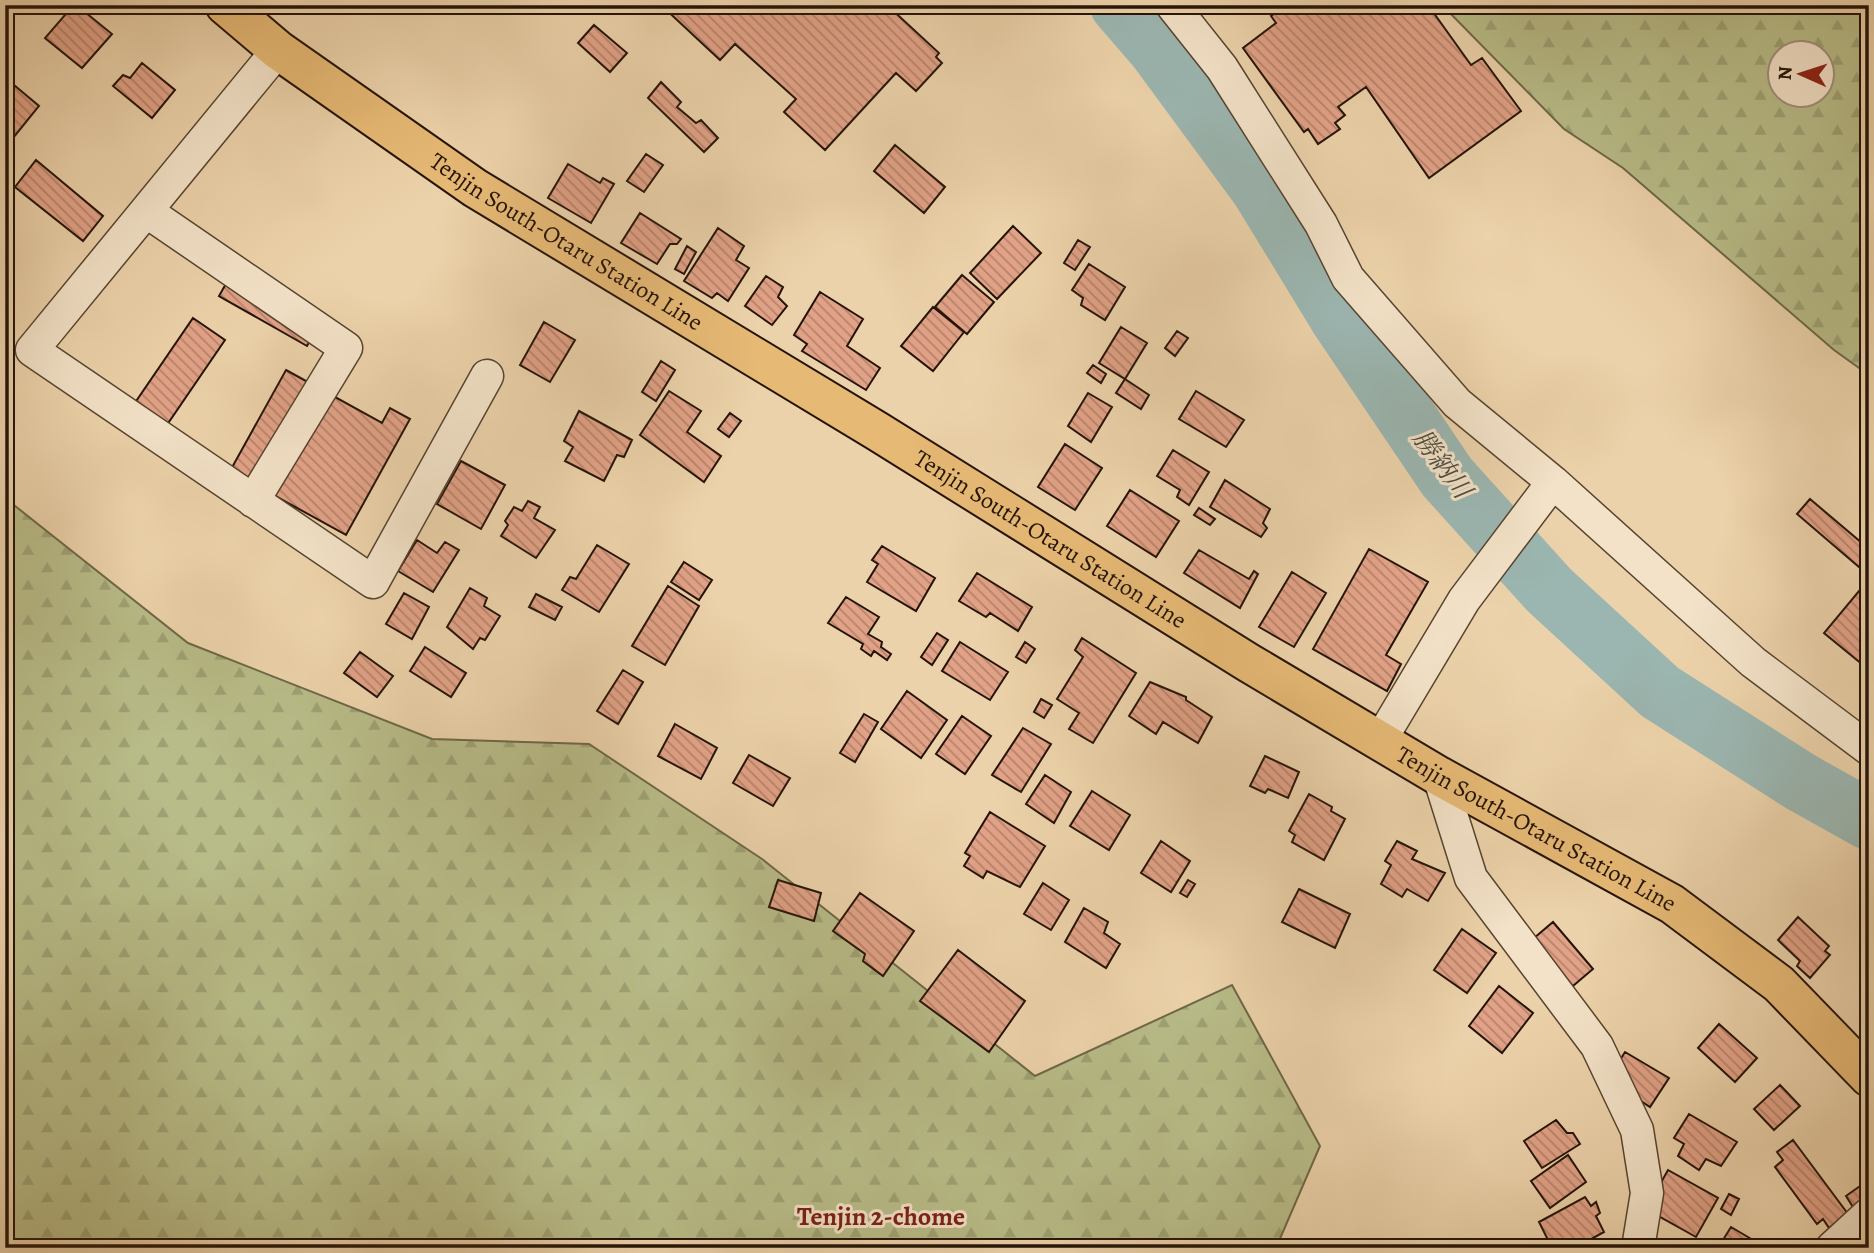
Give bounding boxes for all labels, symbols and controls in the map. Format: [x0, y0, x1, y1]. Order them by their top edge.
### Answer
north arrow [1766, 38, 1836, 108]
text: N [1772, 65, 1798, 81]
street label: Tenjin South-Otaru Station Line [423, 145, 709, 338]
water label: 勝納川 [1405, 422, 1481, 508]
street label: Tenjin South-Otaru Station Line [908, 442, 1193, 636]
street label: Tenjin South-Otaru Station Line [1390, 738, 1682, 919]
district label: Tenjin 2-chome [797, 1199, 965, 1234]

